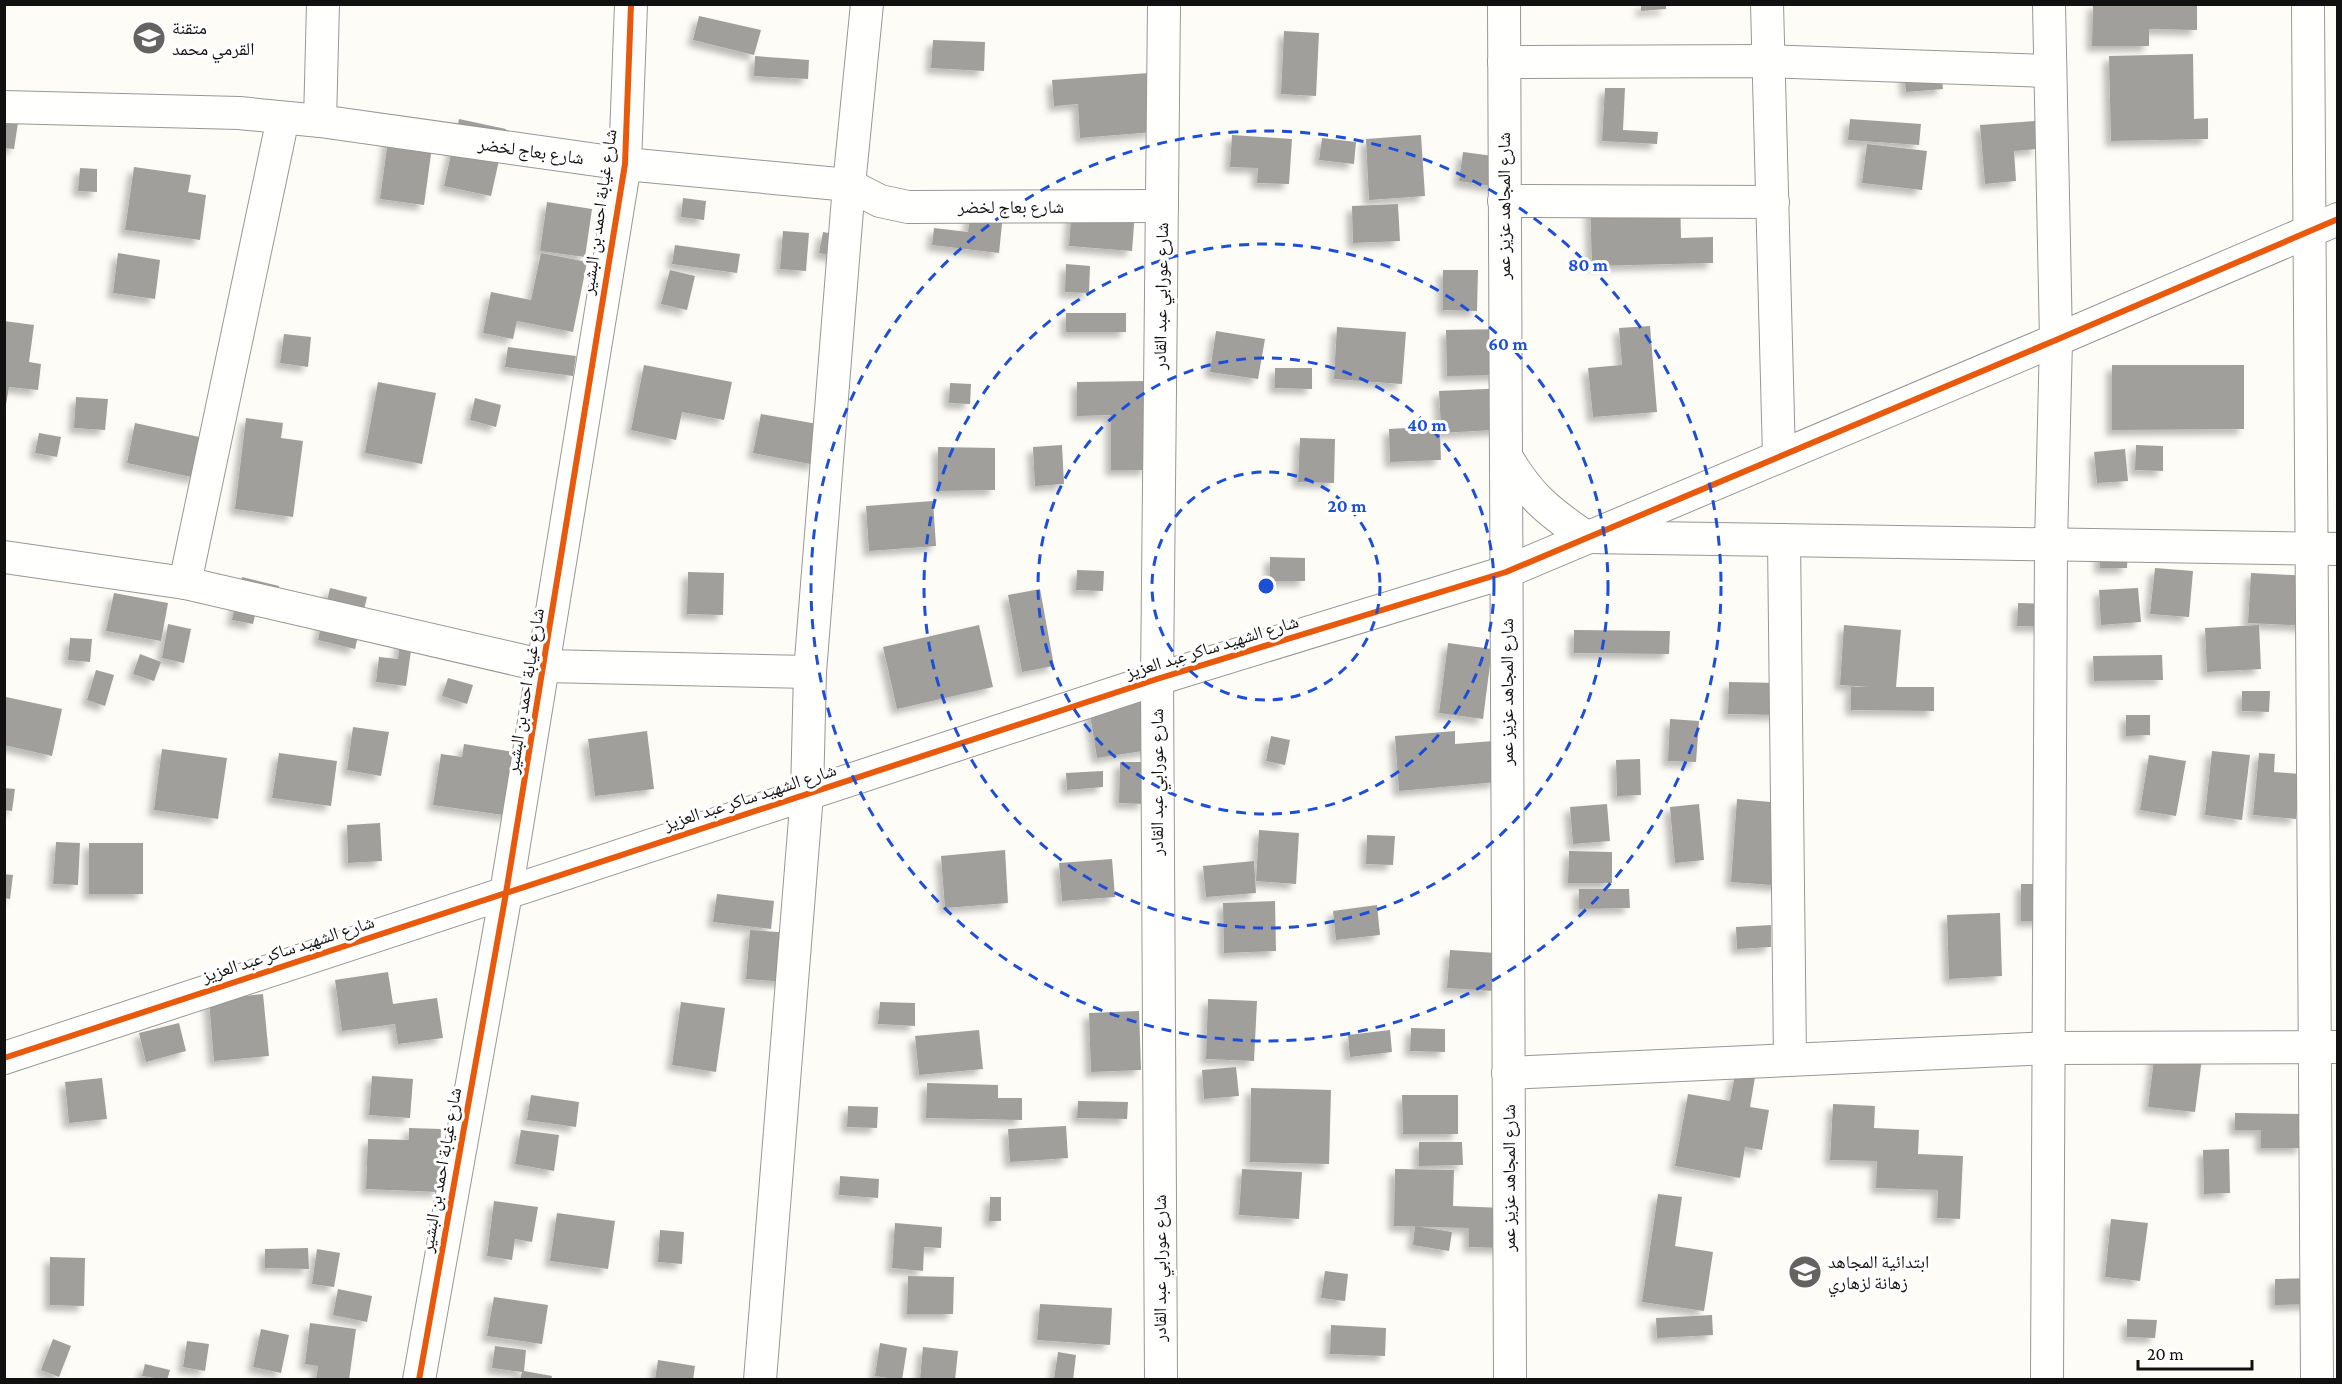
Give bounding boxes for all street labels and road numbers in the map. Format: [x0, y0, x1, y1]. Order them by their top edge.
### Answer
street label: شارع غيابة احمد بن البشير [577, 128, 622, 297]
street label: شارع المجاهد عزيز عمر [1494, 132, 1515, 281]
street label: شارع بعاج لخضر [476, 134, 585, 170]
street label: شارع بعاج لخضر [957, 197, 1064, 219]
street label: شارع عورابي عبد القادر [1150, 222, 1177, 371]
street label: شارع غيابة احمد بن البشير [502, 607, 549, 776]
street label: شارع الشهيد ساكر عبد العزيز [1122, 611, 1301, 684]
street label: شارع المجاهد عزيز عمر [1497, 618, 1518, 767]
street label: شارع عورابي عبد القادر [1147, 708, 1172, 857]
street label: شارع الشهيد ساكر عبد العزيز [660, 760, 839, 836]
street label: شارع الشهيد ساكر عبد العزيز [198, 912, 377, 988]
street label: شارع غيابة احمد بن البشير [416, 1086, 466, 1255]
street label: شارع المجاهد عزيز عمر [1499, 1104, 1520, 1253]
street label: شارع عورابي عبد القادر [1150, 1194, 1175, 1343]

